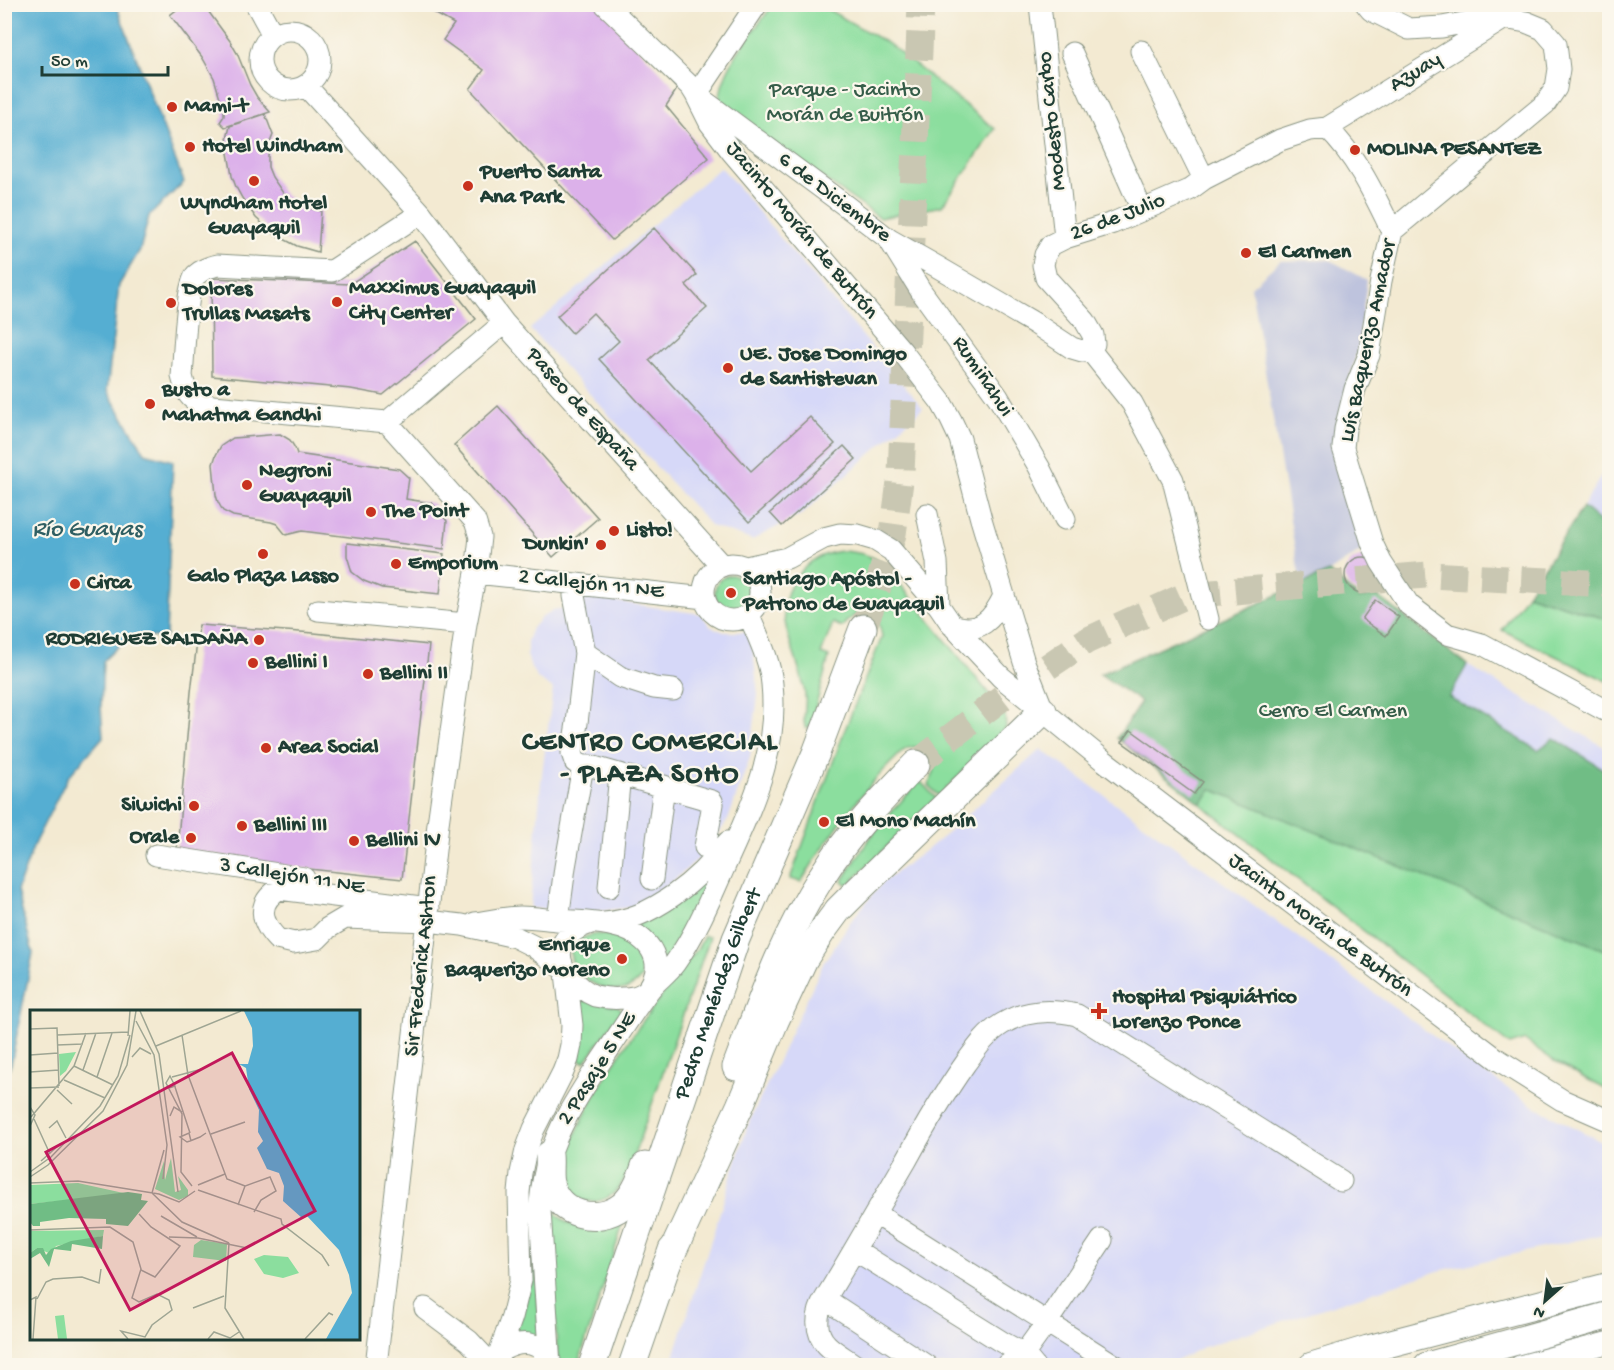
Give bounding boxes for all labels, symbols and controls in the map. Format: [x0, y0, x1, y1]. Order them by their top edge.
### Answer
scale bar [42, 39, 168, 77]
street label: Azuay [1385, 47, 1447, 99]
street label: Modesto Carbo [1033, 50, 1073, 192]
text: 50 m [51, 52, 88, 73]
park label: Parque - Jacinto Morán de Buitrón [767, 78, 924, 129]
place label: Mami-t [184, 94, 250, 120]
marker: Mami-t [165, 100, 179, 114]
place label: Hotel Windham [202, 134, 343, 160]
street label: Jacinto Morán de Butrón [719, 137, 883, 326]
place label: MOLINA PESANTEZ [1367, 137, 1542, 163]
marker: Hotel Windham [183, 140, 197, 154]
marker: MOLINA PESANTEZ [1348, 143, 1362, 157]
street label: 6 de Diciembre [772, 147, 896, 249]
place label: Puerto Santa Ana Park [479, 160, 603, 211]
marker: Wyndham Hotel Guayaquil [247, 174, 261, 188]
marker: Puerto Santa Ana Park [461, 179, 475, 193]
street label: 26 de Julio [1067, 188, 1169, 248]
place label: Wyndham Hotel Guayaquil [180, 191, 328, 242]
street label: Luís Baquerizo Amador [1335, 235, 1404, 445]
place label: El Carmen [1258, 240, 1352, 266]
marker: El Carmen [1239, 246, 1253, 260]
place label: Maxximus Guayaquil City Center [348, 276, 536, 327]
place label: Dolores Trullas Masats [181, 277, 312, 328]
marker: Maxximus Guayaquil City Center [330, 295, 344, 309]
marker: Dolores Trullas Masats [164, 296, 178, 310]
street label: Rumiñahui [946, 332, 1018, 422]
street label: Paseo de España [519, 342, 645, 478]
place label: UE. Jose Domingo de Santistevan [740, 342, 907, 393]
marker: UE. Jose Domingo de Santistevan [721, 361, 735, 375]
place label: Busto a Mahatma Gandhi [161, 378, 322, 429]
marker: Busto a Mahatma Gandhi [143, 397, 157, 411]
place label: Negroni Guayaquil [259, 459, 352, 510]
marker: Negroni Guayaquil [240, 478, 254, 492]
place label: The Point [381, 499, 470, 525]
marker: The Point [364, 505, 378, 519]
water label: Río Guayas [32, 516, 144, 545]
place label: Listo! [626, 518, 673, 544]
marker: Listo! [607, 524, 621, 538]
place label: Dunkin' [521, 532, 589, 558]
marker: Dunkin' [594, 538, 608, 552]
marker: Galo Plaza Lasso [256, 547, 270, 561]
place label: Emporium [408, 551, 498, 577]
marker: Emporium [389, 557, 403, 571]
place label: Galo Plaza Lasso [187, 564, 339, 590]
street label: 2 Callejón 11 NE [517, 564, 666, 606]
place label: Santiago Apóstol - Patrono de Guayaquil [742, 567, 945, 618]
place label: Circa [86, 571, 133, 597]
marker: Circa [68, 577, 82, 591]
marker: Santiago Apóstol - Patrono de Guayaquil [724, 586, 738, 600]
place label: RODRIGUEZ SALDAÑA [44, 627, 249, 653]
marker: RODRIGUEZ SALDAÑA [252, 633, 266, 647]
place label: Bellini I [264, 650, 328, 676]
marker: Bellini I [246, 656, 260, 670]
place label: Bellini II [379, 661, 448, 687]
marker: Bellini II [361, 667, 375, 681]
park label: Cerro El Carmen [1259, 699, 1408, 725]
district label: CENTRO COMERCIAL - PLAZA SOHO [522, 727, 778, 792]
place label: Area Social [277, 735, 379, 761]
marker: Area Social [259, 741, 273, 755]
place label: Siwichi [121, 793, 182, 819]
marker: Siwichi [187, 799, 201, 813]
place label: El Mono Machín [836, 809, 976, 835]
place label: Bellini III [253, 813, 327, 839]
marker: El Mono Machín [817, 815, 831, 829]
marker: Bellini III [235, 819, 249, 833]
place label: Orale [130, 825, 180, 851]
place label: Bellini IV [365, 828, 441, 854]
marker: Orale [184, 831, 198, 845]
marker: Bellini IV [347, 834, 361, 848]
street label: Jacinto Morán de Butrón [1223, 848, 1418, 1004]
street label: 3 Callejón 11 NE [217, 853, 368, 901]
street label: Sir Frederick Ashton [400, 874, 444, 1058]
street label: Pedro Menéndez Gilbert [669, 883, 770, 1104]
place label: Enrique Baquerizo Moreno [444, 933, 611, 984]
marker: Enrique Baquerizo Moreno [615, 952, 629, 966]
place label: Hospital Psiquiátrico Lorenzo Ponce [1112, 985, 1297, 1036]
marker: Hospital Psiquiátrico Lorenzo Ponce [1090, 1002, 1108, 1020]
street label: 2 Pasaje 5 NE [553, 1007, 644, 1130]
inset map [30, 1010, 360, 1340]
north arrow [1515, 1271, 1575, 1331]
text: N [1530, 1300, 1549, 1322]

